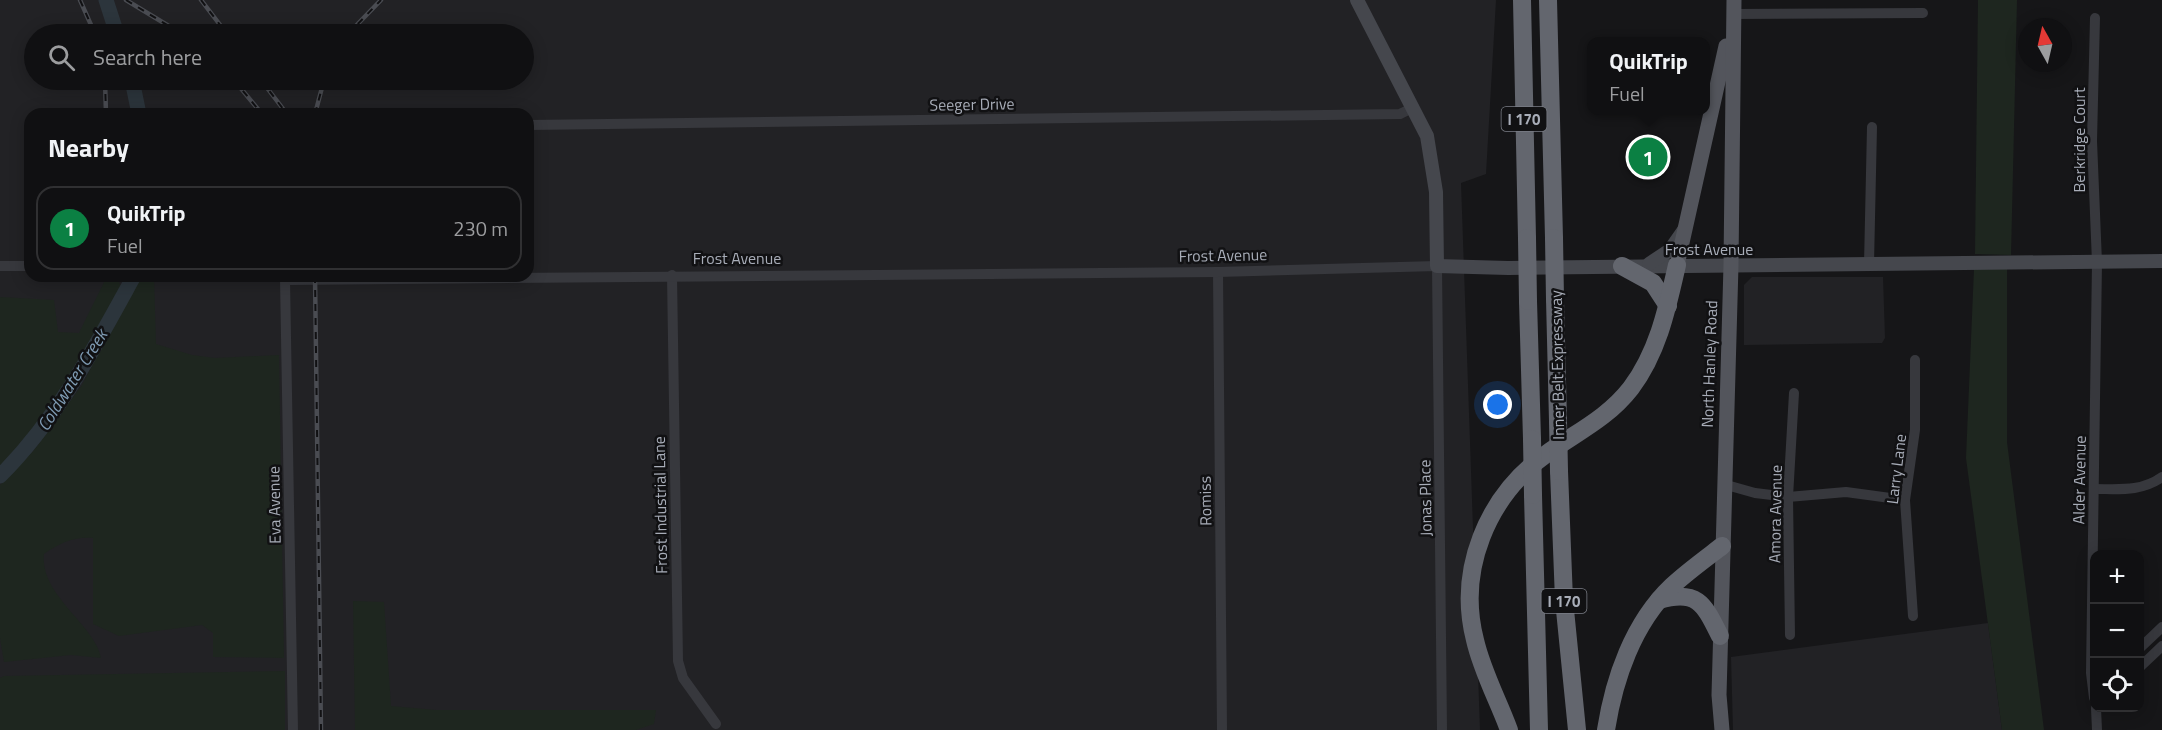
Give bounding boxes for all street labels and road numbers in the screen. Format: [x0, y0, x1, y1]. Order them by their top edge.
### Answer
street label: Berkridge Court [2067, 87, 2091, 193]
street label: Seeger Drive [929, 91, 1015, 117]
road number: I 170 [1502, 107, 1546, 131]
street label: Frost Avenue [1665, 237, 1753, 261]
street label: Frost Avenue [1179, 242, 1267, 268]
street label: Frost Avenue [693, 246, 781, 270]
street label: Inner Belt Expressway [1544, 290, 1570, 440]
street label: North Hanley Road [1695, 300, 1723, 428]
street label: Larry Lane [1880, 433, 1912, 505]
street label: Alder Avenue [2066, 435, 2092, 525]
street label: Frost Industrial Lane [647, 436, 673, 574]
street label: Jonas Place [1412, 459, 1438, 537]
street label: Amora Avenue [1762, 465, 1788, 563]
street label: Eva Avenue [261, 466, 287, 544]
street label: Romiss [1193, 476, 1217, 526]
road number: I 170 [1542, 589, 1586, 613]

